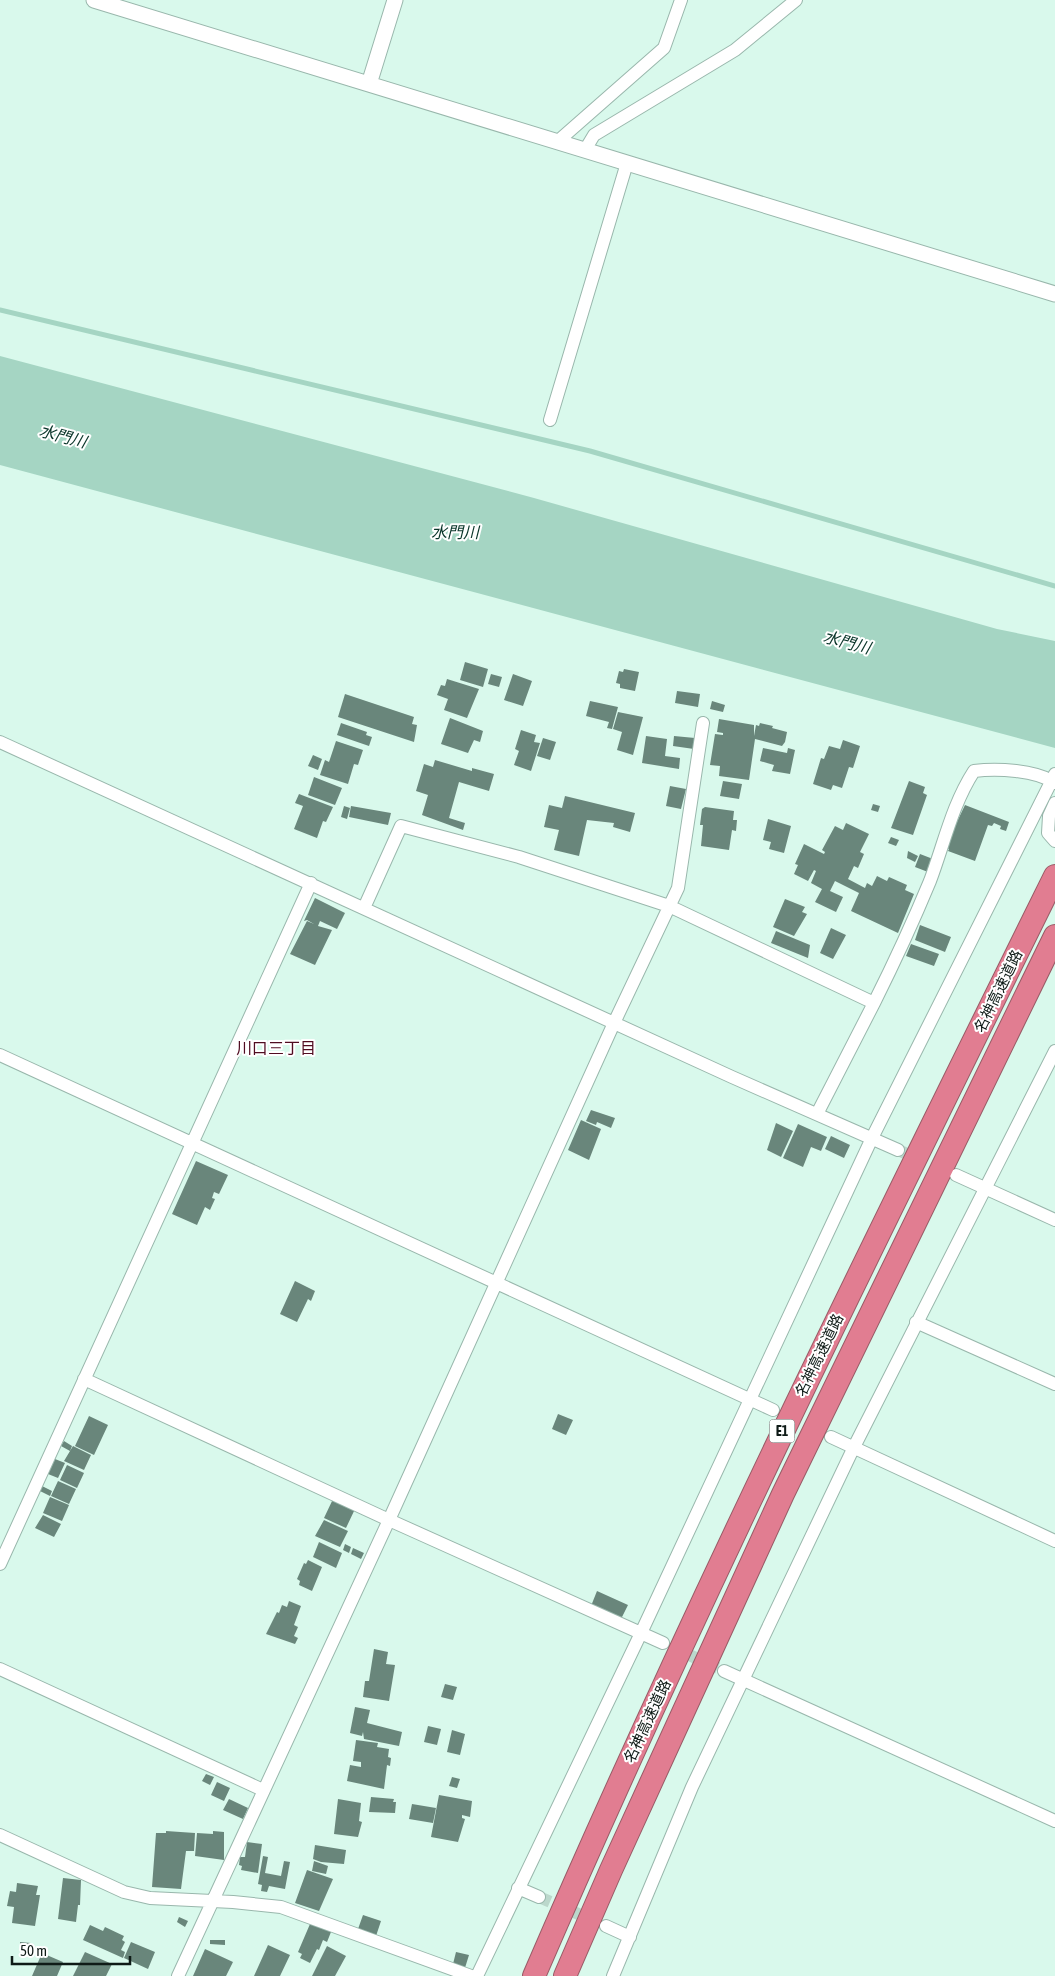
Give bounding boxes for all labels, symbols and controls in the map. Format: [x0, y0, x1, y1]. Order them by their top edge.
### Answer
water label: 水門川 [37, 421, 90, 451]
water label: 水門川 [431, 523, 481, 541]
water label: 水門川 [821, 627, 874, 657]
street label: 名神高速道路 [971, 947, 1025, 1035]
district label: 川口三丁目 [236, 1039, 316, 1057]
street label: 名神高速道路 [792, 1311, 846, 1399]
road number: E1 [770, 1420, 794, 1442]
street label: 名神高速道路 [620, 1677, 674, 1765]
scale bar [12, 1934, 130, 1966]
text: 50 m [20, 1942, 47, 1959]

